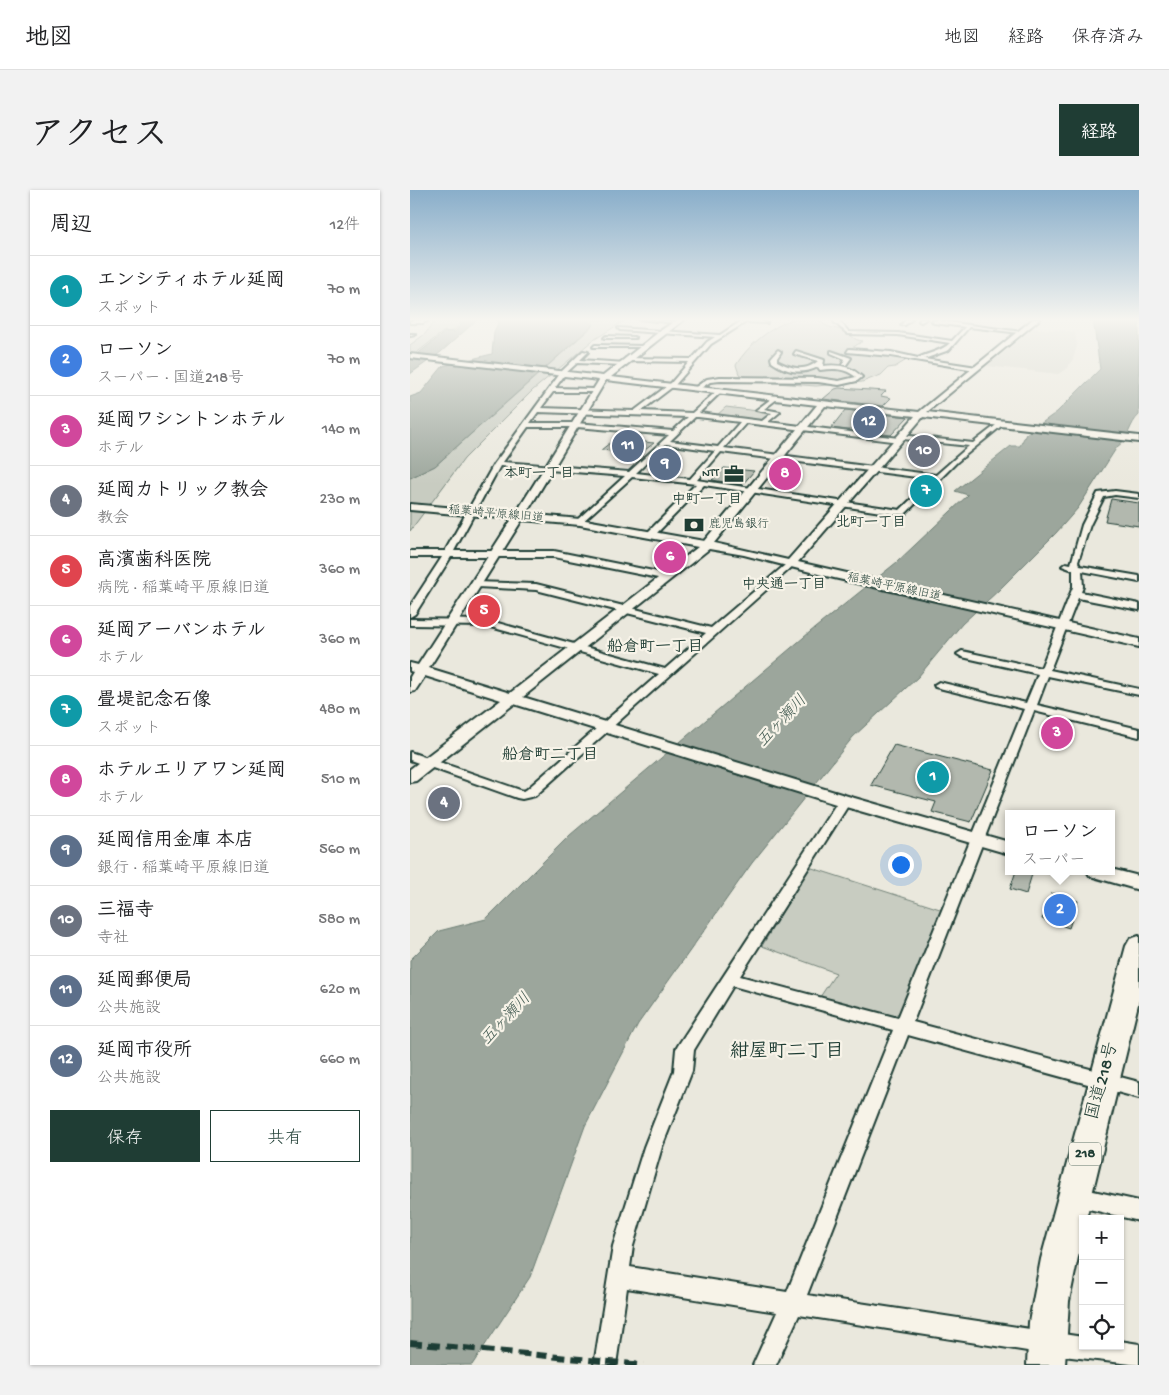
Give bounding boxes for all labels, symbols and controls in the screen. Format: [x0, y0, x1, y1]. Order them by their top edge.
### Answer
text: 地図 [25, 25, 73, 54]
text: 地図 [944, 28, 980, 49]
text: 経路 [1008, 28, 1044, 49]
text: 保存済み [1072, 28, 1144, 49]
button: 経路 [1059, 104, 1139, 156]
text: アクセス [30, 117, 168, 158]
text: 周辺 [50, 214, 92, 239]
text: 12件 [330, 217, 360, 236]
text: エンシティホテル延岡 [97, 270, 285, 293]
text: 1 [63, 281, 69, 300]
text: 70 m [327, 281, 360, 300]
text: スポット [97, 300, 161, 319]
text: ローソン [97, 340, 173, 363]
text: 2 [62, 351, 70, 370]
text: 70 m [327, 351, 360, 370]
text: スーパー · 国道218号 [97, 370, 244, 389]
pin: 12 [853, 403, 885, 441]
text: 延岡ワシントンホテル [97, 410, 286, 433]
text: 3 [62, 421, 70, 440]
text: 140 m [322, 421, 360, 440]
pin: 11 [612, 427, 644, 465]
pin: 10 [908, 432, 940, 470]
text: ホテル [97, 440, 144, 459]
pin: 9 [649, 445, 681, 483]
pin: 8 [769, 455, 801, 493]
office icon: NTT [723, 463, 745, 485]
district label: 本町一丁目 [504, 466, 574, 483]
place label: NTT [702, 467, 720, 481]
pin: 7 [910, 472, 942, 510]
text: 延岡カトリック教会 [97, 480, 268, 503]
text: 4 [62, 491, 70, 510]
text: 230 m [320, 491, 360, 510]
district label: 中町一丁目 [672, 492, 742, 509]
street label: 稲葉崎平原線旧道 [448, 503, 545, 526]
text: 教会 [97, 510, 129, 529]
bank icon: 鹿児島銀行 [683, 514, 705, 536]
district label: 北町一丁目 [836, 515, 906, 532]
place label: 鹿児島銀行 [709, 517, 769, 532]
pin: 6 [654, 538, 686, 576]
text: 高濱歯科医院 [97, 550, 211, 573]
text: 5 [62, 561, 70, 580]
text: 360 m [319, 561, 360, 580]
street label: 稲葉崎平原線旧道 [846, 570, 943, 605]
district label: 中央通一丁目 [742, 576, 826, 594]
text: 病院 · 稲葉崎平原線旧道 [97, 580, 270, 599]
pin: 5 [468, 592, 500, 630]
text: 延岡アーバンホテル [97, 620, 266, 643]
text: 6 [62, 631, 70, 650]
text: 360 m [319, 631, 360, 650]
district label: 船倉町一丁目 [607, 638, 703, 658]
text: ホテル [97, 650, 144, 669]
text: 畳堤記念石像 [97, 690, 211, 713]
water label: 五ヶ瀬川 [753, 691, 812, 752]
text: 7 [62, 701, 70, 720]
text: 480 m [319, 701, 360, 720]
pin: 3 [1041, 714, 1073, 752]
text: スポット [97, 720, 161, 739]
district label: 船倉町二丁目 [502, 746, 598, 766]
pin: 1 [917, 758, 949, 796]
text: ホテルエリアワン延岡 [97, 760, 286, 783]
text: 8 [62, 771, 70, 790]
text: 510 m [321, 771, 360, 790]
pin: 4 [428, 784, 460, 822]
text: ホテル [97, 790, 144, 809]
popup [1005, 810, 1115, 875]
text: ローソン [1022, 822, 1098, 845]
text: 延岡信用金庫 本店 [97, 830, 254, 853]
text: 9 [62, 841, 70, 860]
text: 560 m [319, 841, 360, 860]
your location [888, 852, 914, 878]
text: スーパー [1022, 852, 1085, 871]
text: 銀行 · 稲葉崎平原線旧道 [97, 860, 270, 879]
pin: 2 [1044, 891, 1076, 929]
text: 三福寺 [97, 900, 154, 923]
text: 10 [58, 911, 74, 930]
text: 580 m [319, 911, 360, 930]
text: 寺社 [97, 930, 129, 949]
text: 延岡郵便局 [97, 970, 192, 993]
text: 11 [60, 981, 72, 1000]
text: 620 m [320, 981, 360, 1000]
water label: 五ヶ瀬川 [477, 989, 536, 1050]
text: 公共施設 [97, 1000, 161, 1019]
street label: 国道218号 [1082, 1039, 1123, 1122]
text: 延岡市役所 [97, 1040, 192, 1063]
district label: 紺屋町二丁目 [730, 1040, 844, 1064]
text: 12 [59, 1051, 73, 1070]
text: 660 m [320, 1051, 360, 1070]
text: 公共施設 [97, 1070, 161, 1089]
button: 保存 [50, 1110, 200, 1162]
button: 共有 [210, 1110, 360, 1162]
road number: 218 [1069, 1142, 1101, 1166]
map controls [1079, 1215, 1124, 1350]
button: + [1079, 1215, 1124, 1260]
button: − [1079, 1260, 1124, 1305]
button: locate [1079, 1305, 1124, 1350]

